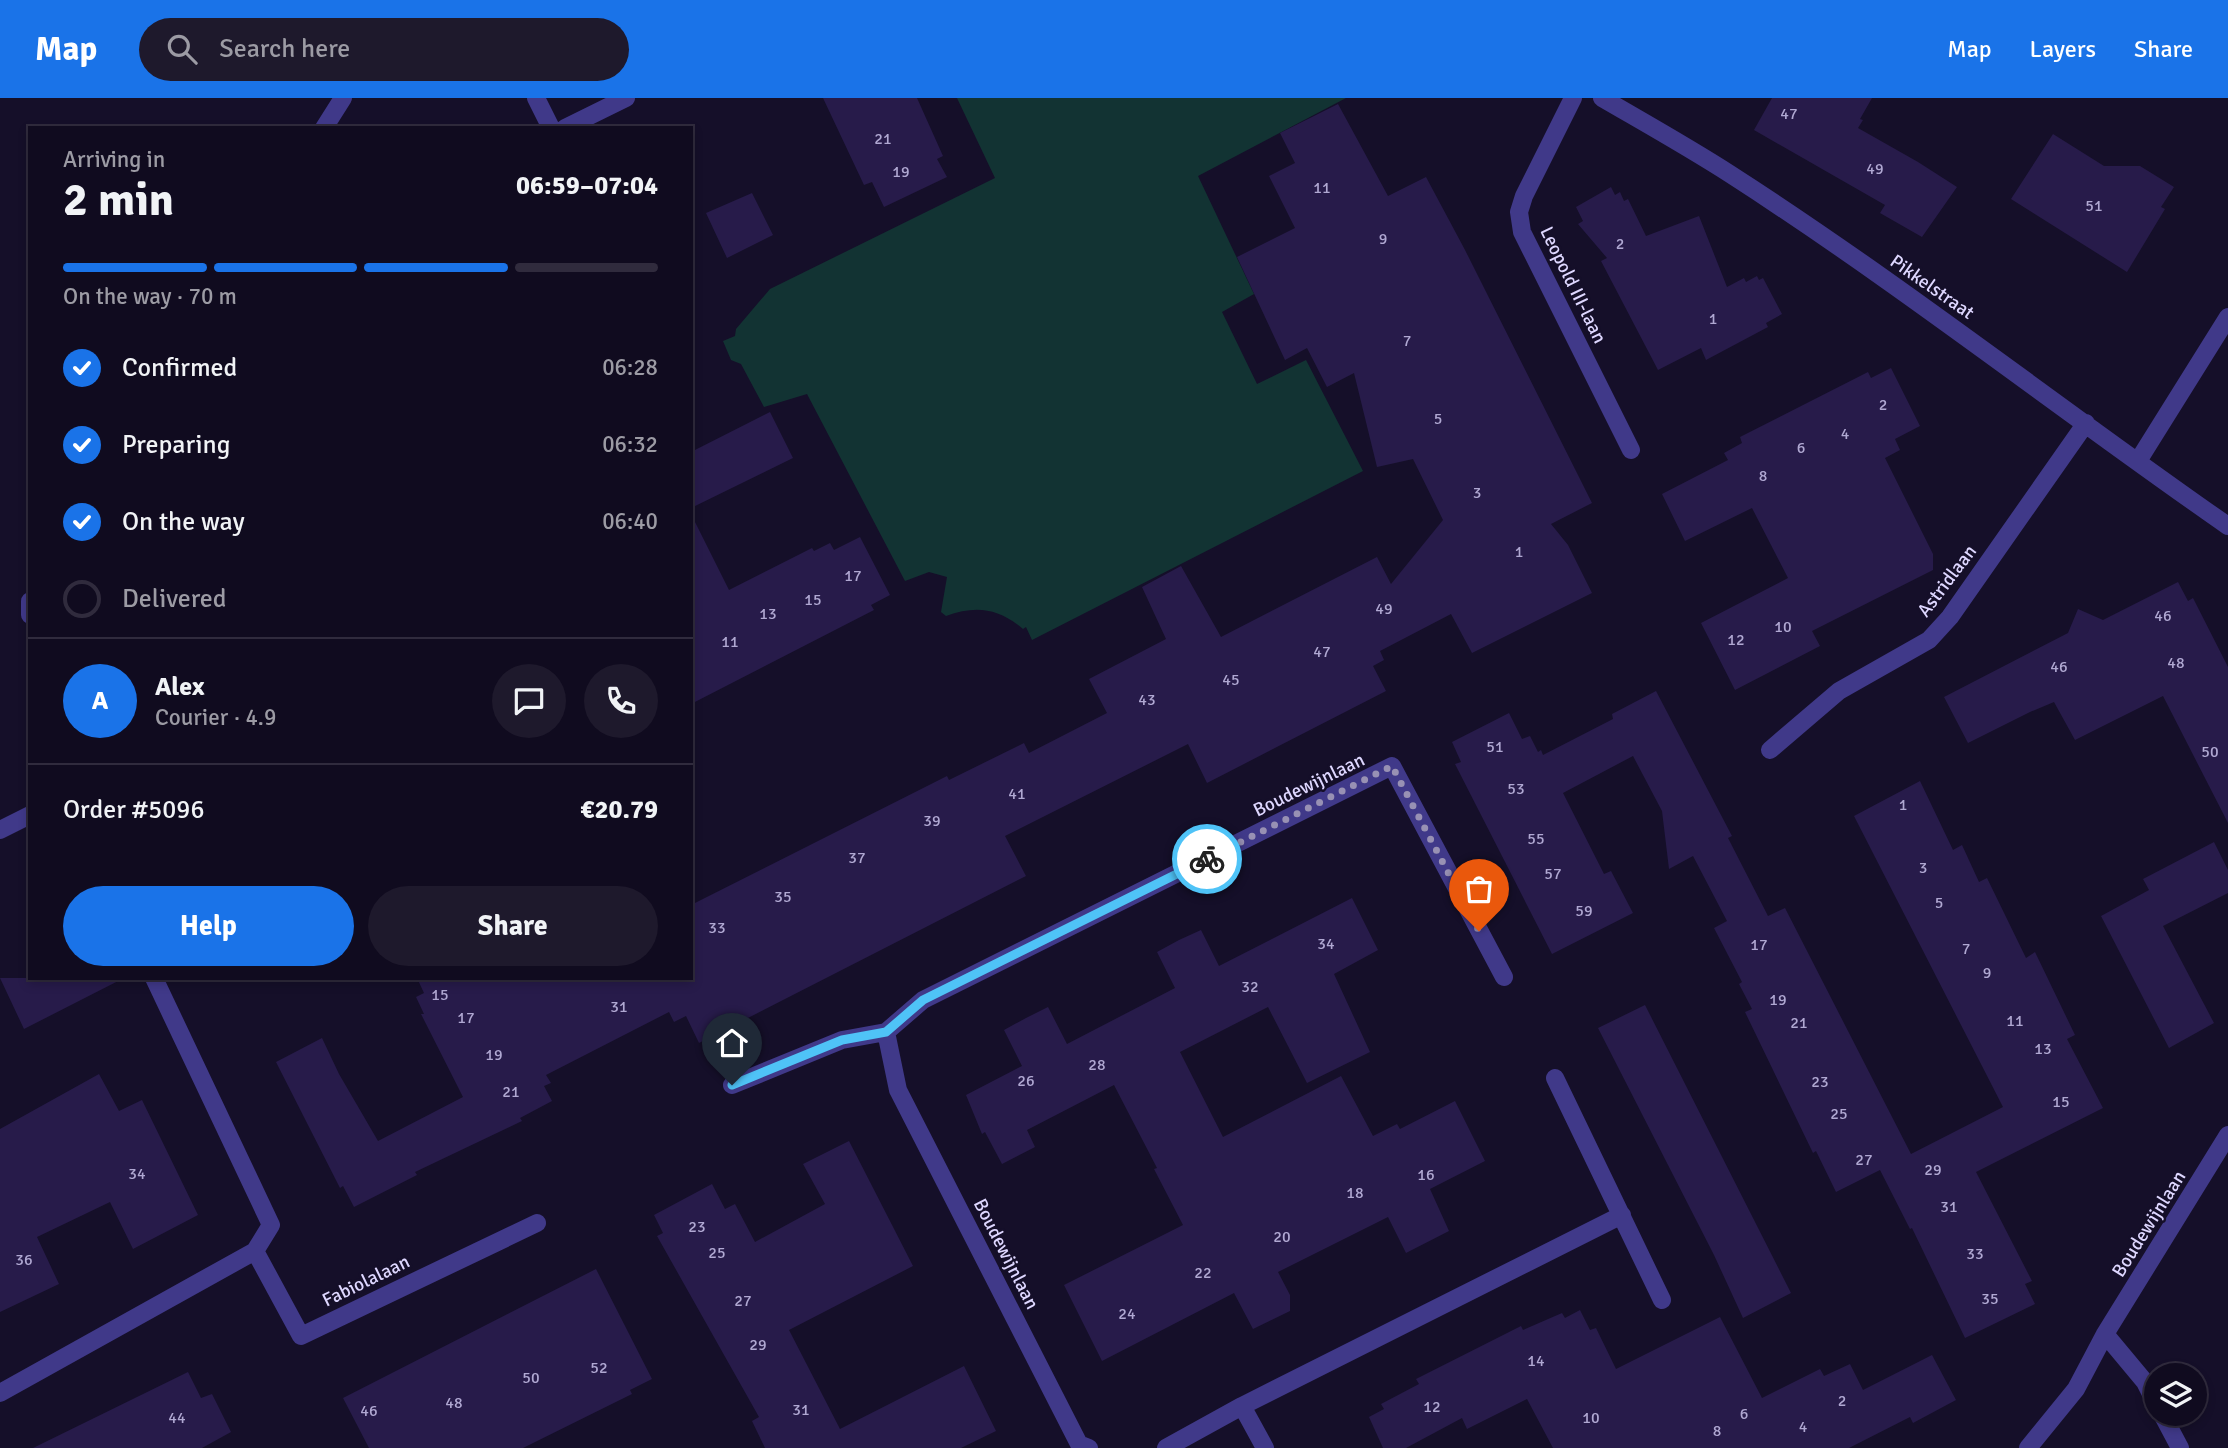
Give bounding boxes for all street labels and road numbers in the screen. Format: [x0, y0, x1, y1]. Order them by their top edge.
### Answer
street label: Leopold III-laan [1534, 223, 1612, 347]
street label: Pikkelstraat [1885, 249, 1979, 325]
street label: Astridlaan [1912, 540, 1982, 622]
street label: Boudewijnlaan [1249, 748, 1369, 822]
street label: Boudewijnlaan [2107, 1166, 2191, 1282]
street label: Boudewijnlaan [968, 1195, 1044, 1313]
street label: Fabiolalaan [318, 1250, 414, 1312]

